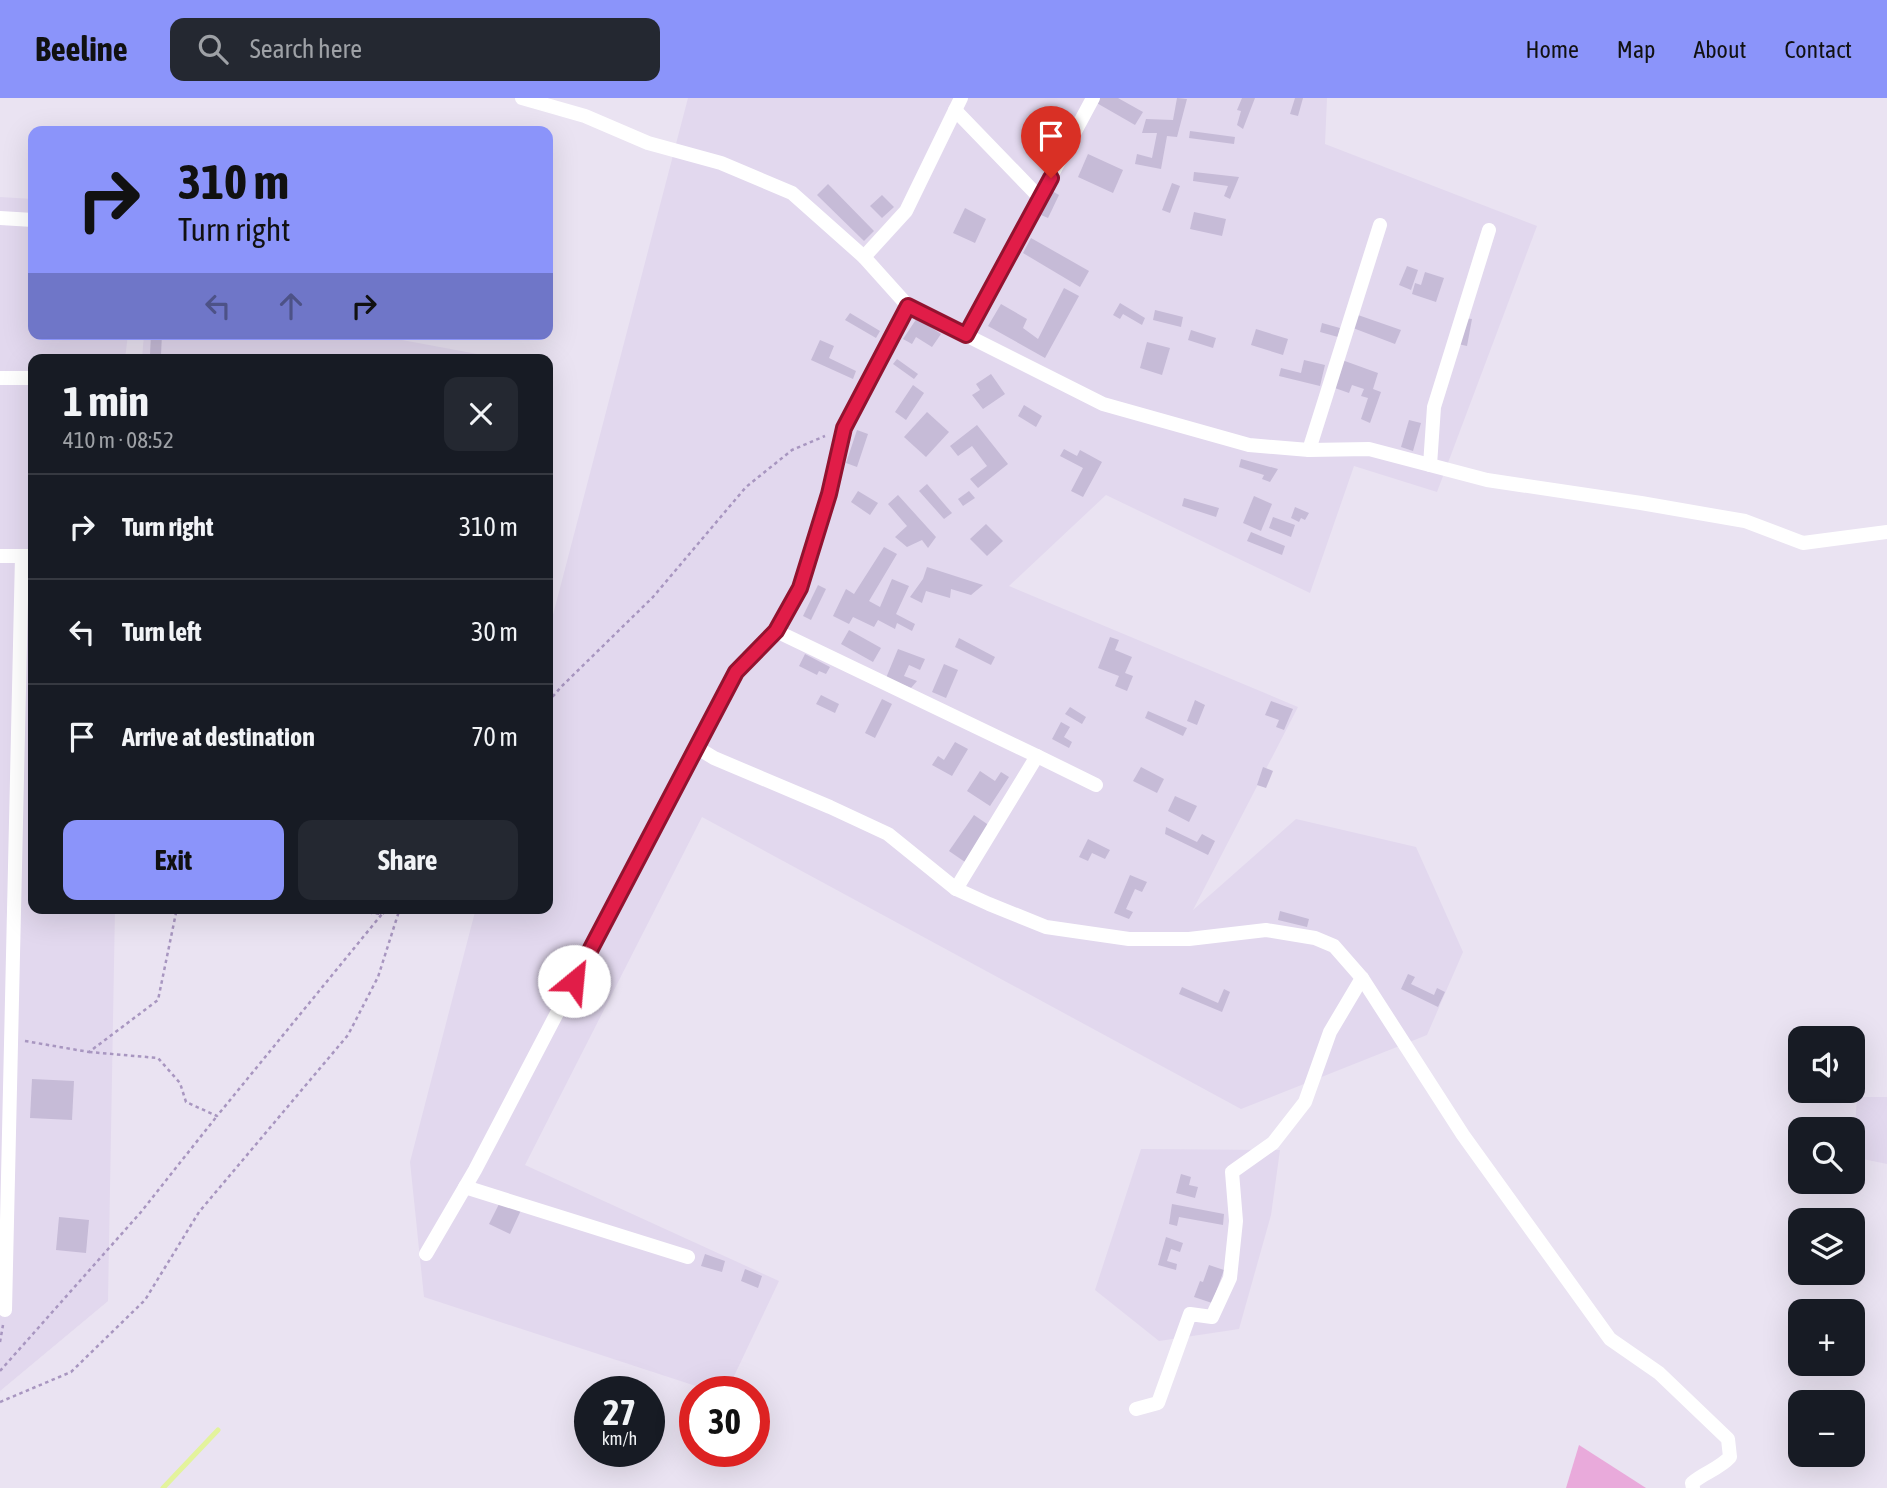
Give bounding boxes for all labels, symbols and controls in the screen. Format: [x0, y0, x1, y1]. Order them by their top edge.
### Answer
search box [170, 18, 660, 81]
text: Beeline [35, 30, 128, 68]
icon: search [194, 30, 232, 68]
text: Search here [250, 34, 362, 64]
text: Home [1525, 36, 1579, 63]
text: Map [1617, 36, 1655, 63]
text: About [1693, 36, 1746, 63]
text: Contact [1784, 36, 1852, 63]
pin [1021, 106, 1081, 178]
icon: arrive [1032, 117, 1070, 155]
text: 310 m [178, 153, 289, 209]
icon: right [63, 154, 154, 245]
text: Turn right [178, 211, 291, 248]
icon: left [199, 287, 237, 325]
icon: ahead [272, 287, 310, 325]
icon: right [345, 287, 383, 325]
text: 1 min [63, 377, 149, 425]
button: close [444, 377, 518, 451]
text: 410 m · 08:52 [63, 427, 174, 453]
icon: right [63, 508, 101, 546]
text: Turn right [122, 512, 213, 542]
text: 310 m [459, 512, 518, 542]
icon: left [63, 613, 101, 651]
text: Turn left [122, 617, 202, 647]
text: 30 m [471, 617, 518, 647]
icon: arrive [63, 718, 101, 756]
text: Arrive at destination [122, 722, 315, 752]
text: 70 m [471, 722, 518, 752]
button: Exit [63, 820, 284, 900]
button: Share [298, 820, 518, 900]
position arrow [537, 944, 611, 1018]
map controls [1788, 1026, 1865, 1467]
button: sound [1788, 1026, 1865, 1103]
button: search [1788, 1117, 1865, 1194]
button: layers [1788, 1208, 1865, 1285]
button: + [1788, 1299, 1865, 1376]
speed limit sign: 30 [679, 1376, 770, 1467]
button: − [1788, 1390, 1865, 1467]
text: 27 [603, 1392, 636, 1432]
text: km/h [602, 1428, 637, 1449]

